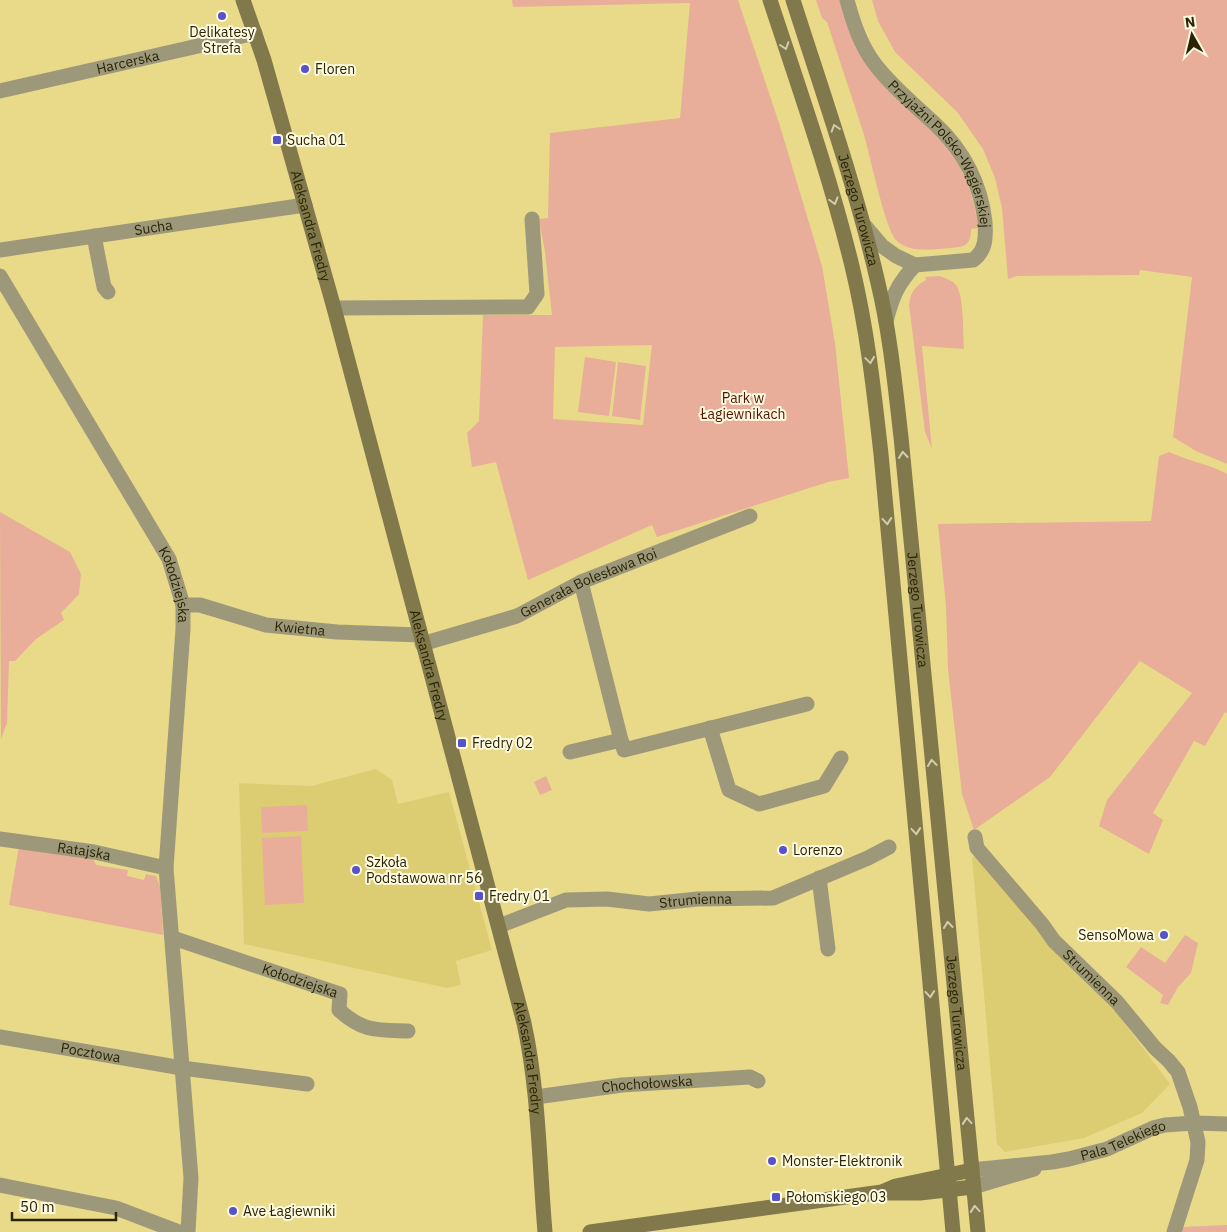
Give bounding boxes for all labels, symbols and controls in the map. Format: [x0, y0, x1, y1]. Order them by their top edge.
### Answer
marker: Delikatesy Strefa [216, 10, 228, 22]
north arrow [1167, 10, 1217, 60]
text: N [1184, 13, 1196, 32]
place label: Delikatesy Strefa [189, 23, 255, 57]
one-way arrow [779, 42, 789, 50]
street label: Harcerska [95, 46, 161, 78]
place label: Floren [315, 60, 355, 78]
marker: Floren [299, 63, 311, 75]
street label: Przyjaźni Polsko-Węgierskiej [884, 76, 994, 228]
one-way arrow [830, 125, 840, 133]
place label: Sucha 01 [287, 131, 346, 149]
marker: Sucha 01 [271, 134, 283, 146]
street label: Jerzego Turowicza [834, 152, 883, 268]
street label: Aleksandra Fredry [287, 168, 335, 284]
one-way arrow [829, 197, 839, 205]
street label: Sucha [133, 216, 174, 239]
one-way arrow [864, 355, 874, 364]
park label: Park w Łagiewnikach [699, 389, 786, 423]
one-way arrow [898, 450, 909, 458]
one-way arrow [881, 517, 892, 525]
street label: Kołodziejska [155, 543, 193, 623]
street label: Generała Bolesława Roi [517, 544, 660, 622]
street label: Jerzego Turowicza [903, 551, 932, 669]
street label: Aleksandra Fredry [406, 608, 452, 723]
street label: Kwietna [274, 617, 327, 640]
place label: Fredry 02 [472, 734, 533, 752]
marker: Fredry 02 [456, 737, 468, 749]
one-way arrow [927, 759, 938, 767]
one-way arrow [910, 828, 921, 836]
street label: Ratajska [56, 838, 113, 865]
place label: Lorenzo [793, 841, 843, 859]
marker: Lorenzo [777, 844, 789, 856]
place label: Szkoła Podstawowa nr 56 [366, 853, 482, 887]
marker: Szkoła Podstawowa nr 56 [350, 864, 362, 876]
place label: Fredry 01 [489, 887, 550, 905]
marker: Fredry 01 [473, 890, 485, 902]
street label: Strumienna [658, 890, 733, 912]
one-way arrow [943, 920, 954, 928]
place label: SensoMowa [1078, 926, 1155, 944]
marker: SensoMowa [1158, 929, 1170, 941]
street label: Strumienna [1059, 945, 1124, 1009]
street label: Jerzego Turowicza [942, 954, 971, 1072]
street label: Kołodziejska [260, 960, 341, 1002]
one-way arrow [924, 991, 935, 999]
street label: Aleksandra Fredry [510, 999, 546, 1115]
street label: Pocztowa [59, 1039, 122, 1066]
street label: Chochołowska [600, 1072, 694, 1097]
street label: Pala Telekiego [1078, 1116, 1168, 1165]
one-way arrow [962, 1117, 973, 1125]
place label: Monster-Elektronik [782, 1152, 903, 1170]
marker: Monster-Elektronik [766, 1155, 778, 1167]
place label: Połomskiego 03 [786, 1188, 887, 1206]
scale bar [12, 1190, 116, 1222]
marker: Połomskiego 03 [770, 1191, 782, 1203]
text: 50 m [20, 1197, 55, 1216]
place label: Ave Łagiewniki [243, 1202, 336, 1220]
marker: Ave Łagiewniki [227, 1205, 239, 1217]
one-way arrow [970, 1205, 981, 1213]

